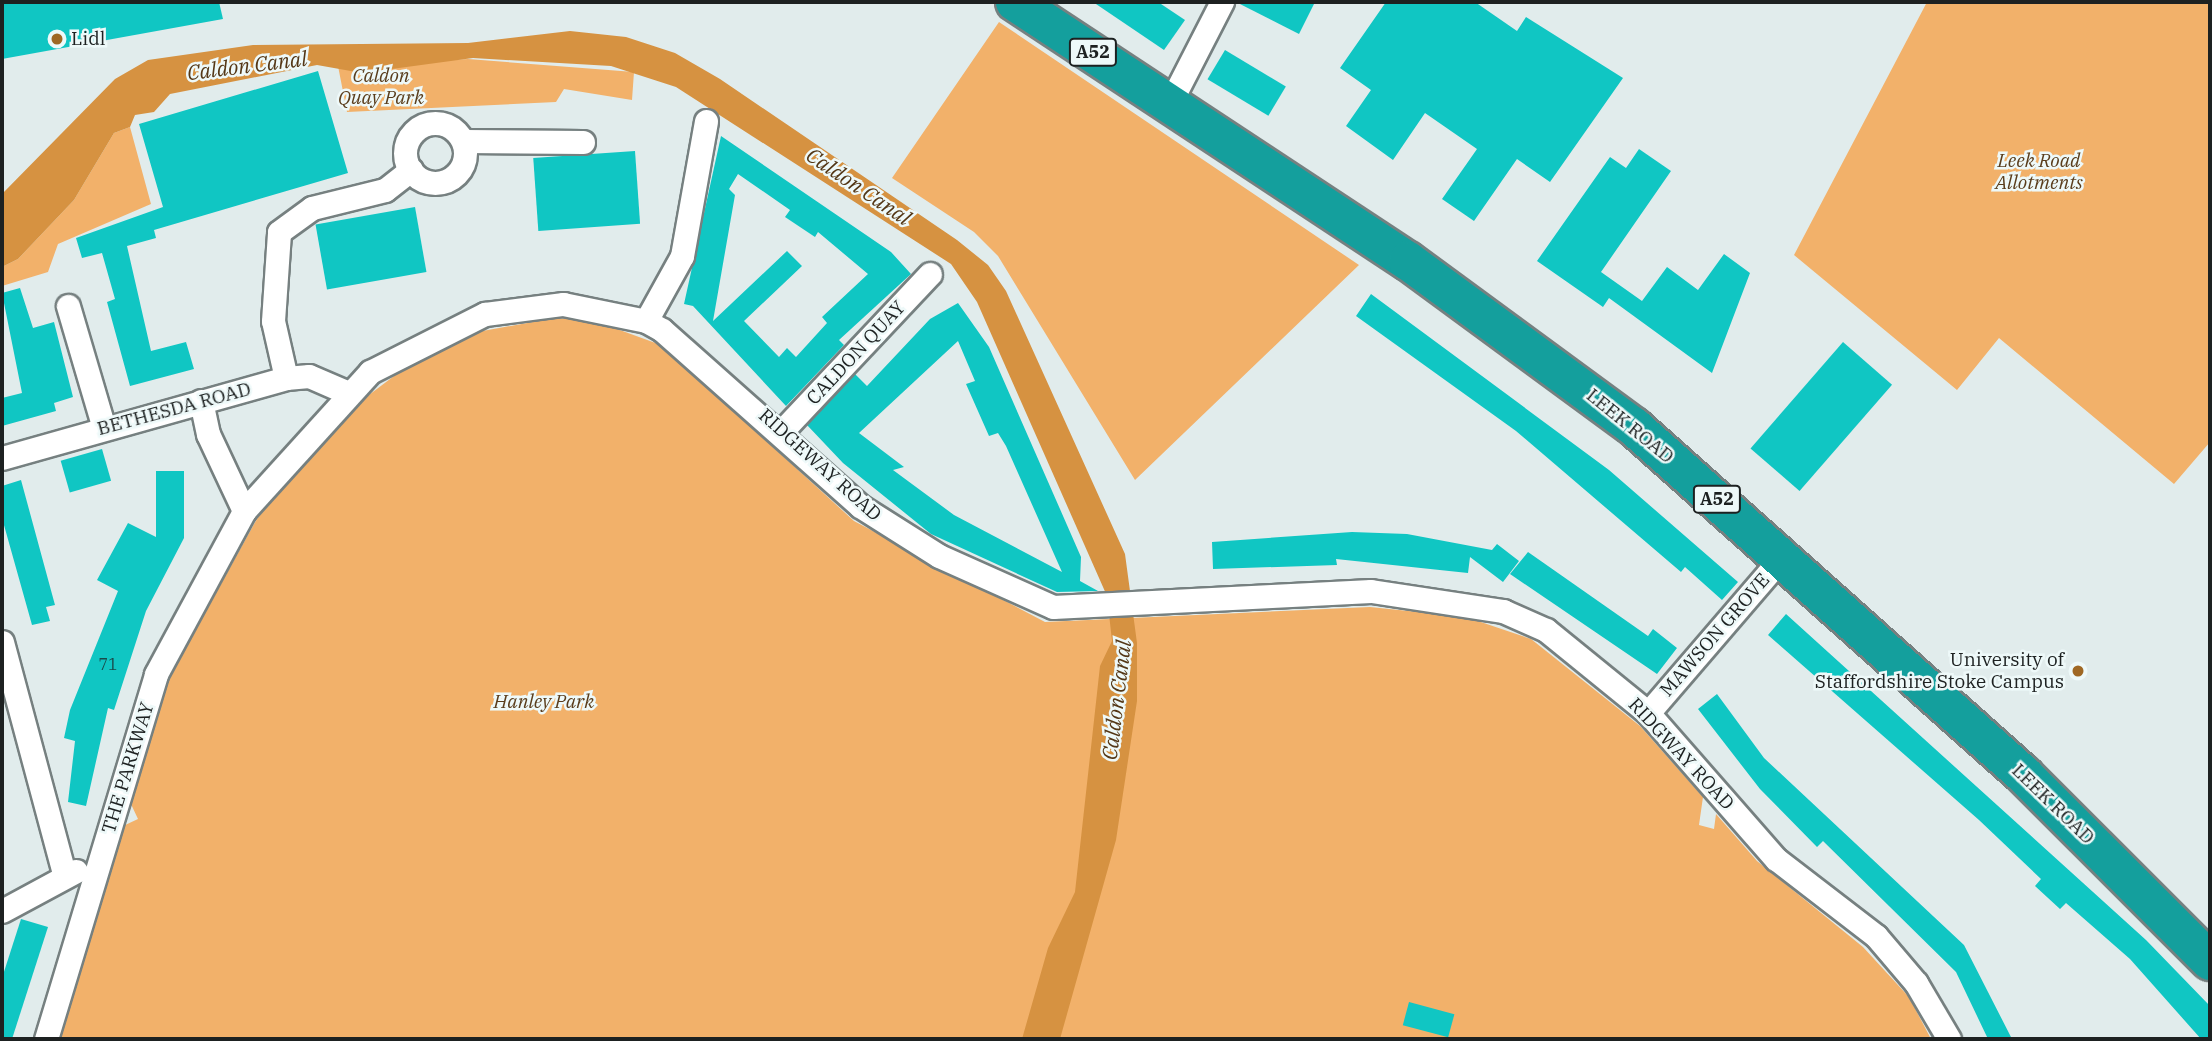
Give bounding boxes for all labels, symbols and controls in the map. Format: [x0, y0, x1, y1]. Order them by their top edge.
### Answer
place label: Lidl [71, 28, 106, 50]
marker: Lidl [49, 31, 65, 47]
road number: A52 [1068, 38, 1118, 66]
water label: Caldon Canal [186, 45, 308, 85]
park label: Caldon Quay Park [338, 65, 424, 109]
water label: Caldon Canal [802, 142, 916, 230]
park label: Leek Road Allotments [1995, 150, 2083, 194]
street label: CALDON QUAY [802, 296, 910, 410]
street label: BETHESDA ROAD [95, 378, 253, 440]
street label: LEEK ROAD [1582, 384, 1678, 468]
street label: RIDGEWAY ROAD [754, 404, 886, 526]
road number: A52 [1692, 485, 1742, 514]
street label: MAWSON GROVE [1655, 569, 1775, 701]
water label: Caldon Canal [1096, 639, 1136, 761]
place label: University of Staffordshire Stoke Campus [1815, 649, 2064, 693]
house number: 71 [98, 654, 118, 674]
marker: University of Staffordshire Stoke Campus [2070, 663, 2086, 679]
park label: Hanley Park [494, 691, 594, 713]
street label: RIDGWAY ROAD [1623, 693, 1739, 815]
street label: THE PARKWAY [97, 700, 159, 836]
street label: LEEK ROAD [2007, 759, 2099, 849]

